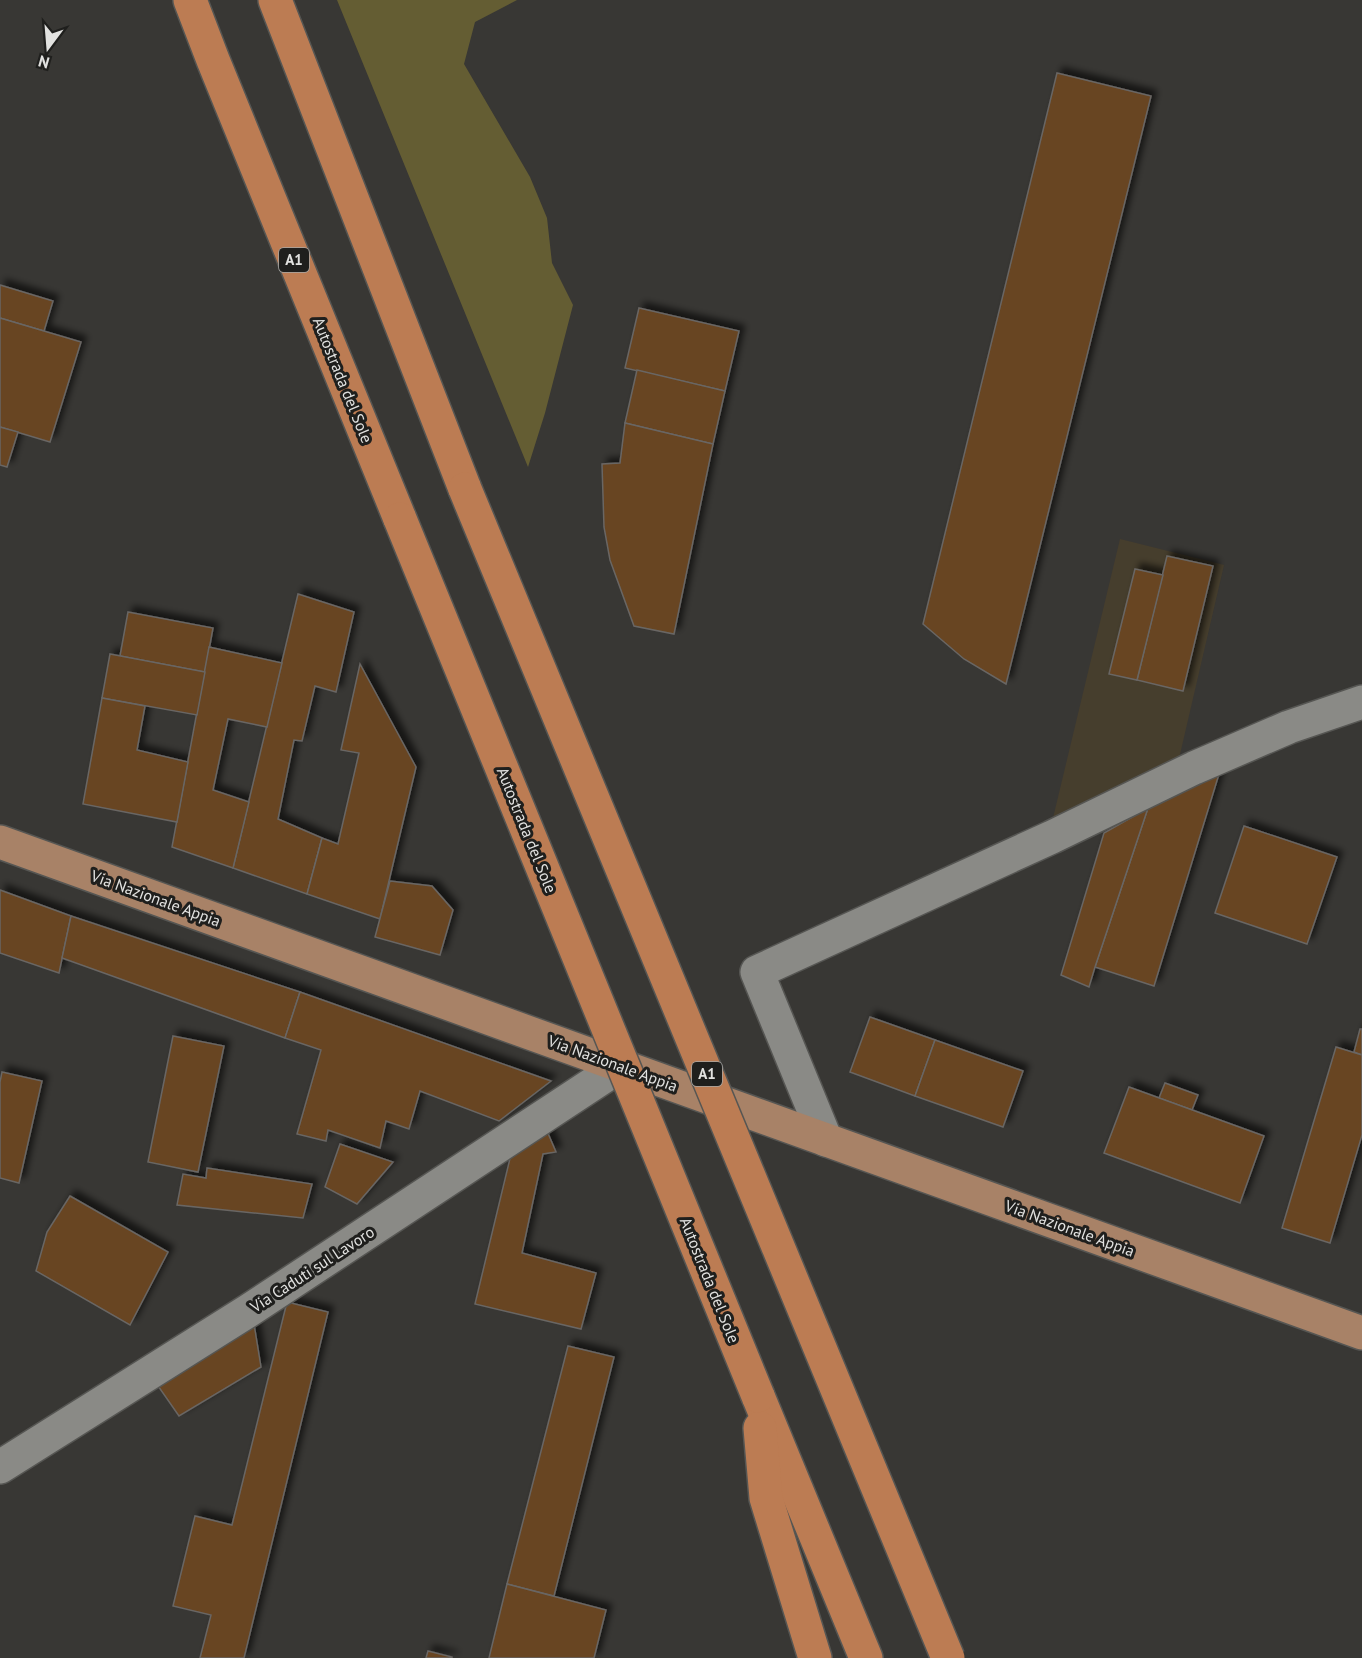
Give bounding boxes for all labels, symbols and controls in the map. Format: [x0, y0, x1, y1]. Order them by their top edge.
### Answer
north arrow [18, 18, 78, 78]
text: N [36, 51, 52, 73]
road number: A1 [279, 248, 309, 272]
street label: Autostrada del Sole [309, 314, 377, 446]
street label: Autostrada del Sole [493, 764, 561, 896]
street label: Via Nazionale Appia [88, 865, 224, 931]
street label: Via Nazionale Appia [545, 1030, 681, 1096]
road number: A1 [692, 1062, 722, 1086]
street label: Via Nazionale Appia [1002, 1195, 1138, 1261]
street label: Autostrada del Sole [676, 1214, 744, 1346]
street label: Via Caduti sul Lavoro [245, 1221, 378, 1317]

